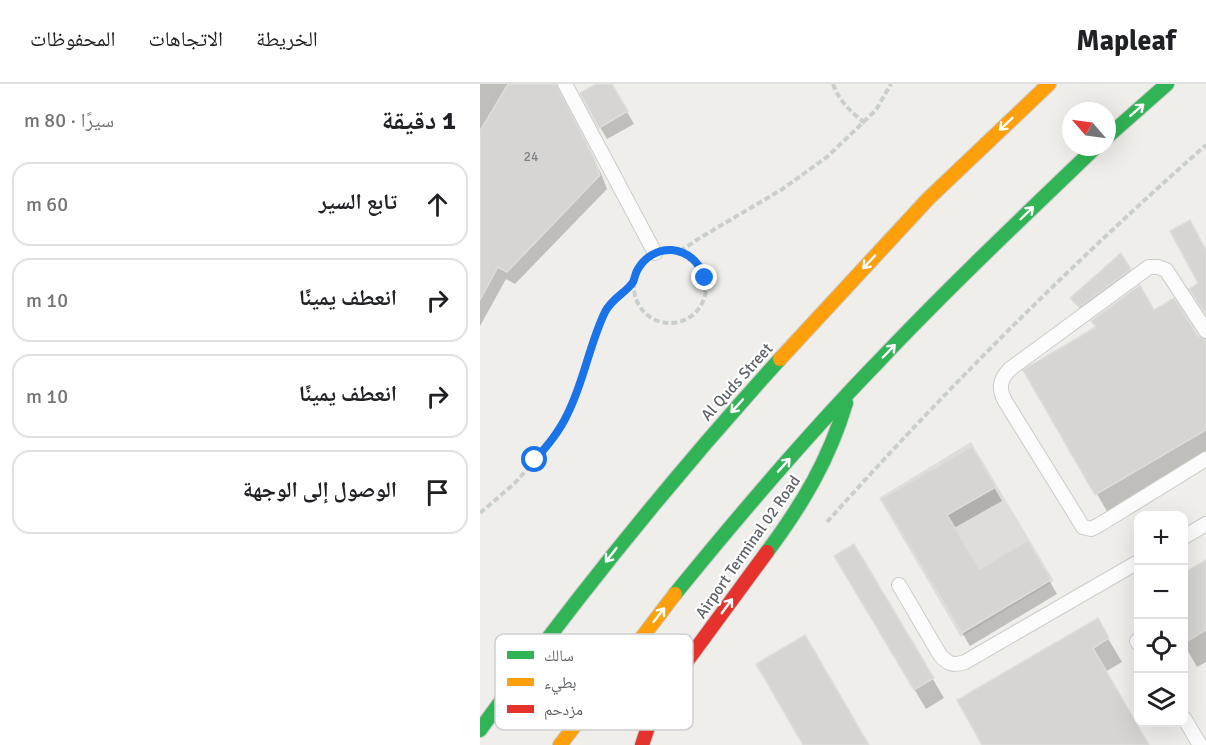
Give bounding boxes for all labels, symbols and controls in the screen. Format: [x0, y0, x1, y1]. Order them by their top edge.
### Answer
text: Mapleaf [1076, 24, 1176, 58]
text: المحفوظات [30, 26, 115, 52]
text: الاتجاهات [148, 26, 223, 52]
text: الخريطة [256, 26, 318, 52]
north arrow [1062, 102, 1116, 156]
one-way arrow [1129, 103, 1144, 117]
text: 1 دقيقة [382, 105, 456, 137]
text: سيرًا · 80 m [24, 108, 114, 133]
one-way arrow [999, 117, 1014, 131]
house number: 24 [523, 148, 539, 165]
text: تابع السير [319, 188, 397, 215]
icon: ahead [421, 188, 454, 221]
text: 60 m [26, 192, 68, 217]
one-way arrow [1020, 206, 1035, 220]
one-way arrow [862, 255, 876, 270]
route end [691, 264, 717, 290]
text: انعطف يمينًا [299, 284, 397, 311]
icon: right [421, 284, 454, 317]
text: 10 m [26, 288, 68, 313]
street label: Al Quds Street [697, 339, 777, 425]
one-way arrow [882, 343, 897, 358]
text: انعطف يمينًا [299, 380, 397, 407]
icon: right [421, 380, 454, 413]
text: 10 m [26, 384, 68, 409]
one-way arrow [730, 398, 744, 413]
route start [521, 446, 547, 472]
one-way arrow [777, 458, 791, 473]
street label: Airport Terminal 02 Road [691, 472, 805, 622]
text: الوصول إلى الوجهة [243, 476, 397, 503]
icon: arrive [421, 476, 454, 509]
map controls [1134, 511, 1188, 727]
button: + [1134, 511, 1188, 565]
one-way arrow [605, 547, 618, 563]
button: − [1134, 565, 1188, 619]
one-way arrow [721, 599, 733, 615]
one-way arrow [652, 607, 665, 623]
button: locate [1134, 619, 1188, 673]
legend [495, 634, 693, 730]
text: سالك [544, 646, 574, 666]
text: بطيء [544, 673, 576, 695]
button: layers [1134, 673, 1188, 727]
text: مزدحم [544, 700, 583, 720]

